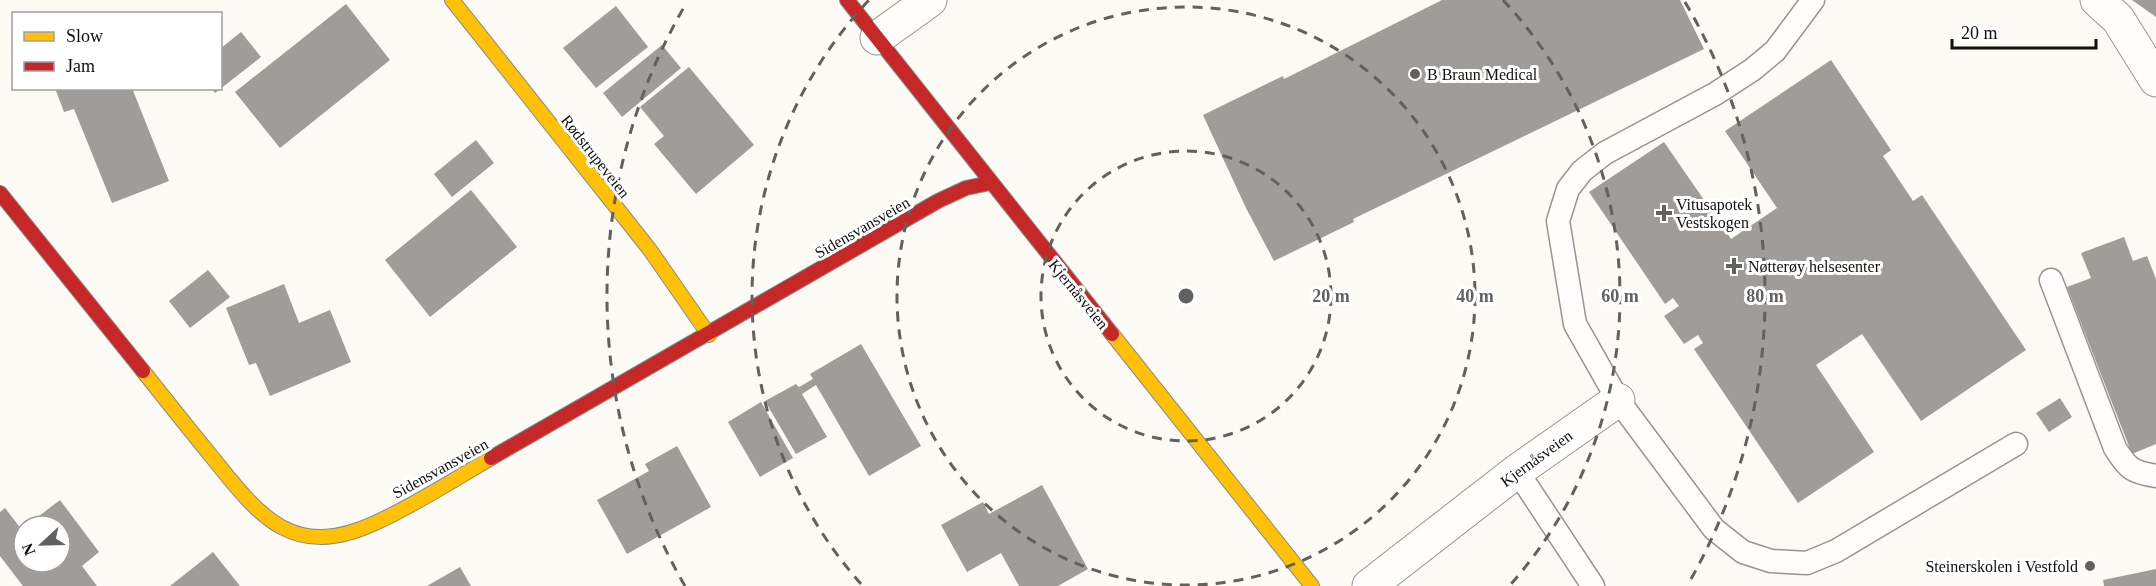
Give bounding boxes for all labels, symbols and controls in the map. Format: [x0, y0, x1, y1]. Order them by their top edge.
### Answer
legend [12, 12, 222, 90]
scale bar [1952, 12, 2096, 50]
text: 20 m [1961, 23, 1998, 43]
text: Slow [66, 26, 103, 46]
text: Jam [66, 56, 95, 76]
place label: B Braun Medical [1427, 66, 1538, 83]
marker: B Braun Medical [1408, 67, 1422, 81]
street label: Rødstrupeveien [557, 112, 633, 202]
street label: Sidensvansveien [812, 193, 913, 261]
place label: Vitusapotek Vestskogen [1676, 196, 1752, 232]
marker: Vitusapotek Vestskogen [1657, 206, 1671, 220]
street label: Kjernåsveien [1045, 256, 1112, 333]
marker: Nøtterøy helsesenter [1725, 257, 1743, 275]
place label: Nøtterøy helsesenter [1748, 258, 1881, 276]
centre of rings [1176, 286, 1196, 306]
text: 20 m [1312, 286, 1350, 306]
text: 40 m [1456, 286, 1494, 306]
text: 60 m [1601, 286, 1639, 306]
text: 80 m [1746, 286, 1784, 306]
street label: Kjernåsveien [1497, 427, 1576, 491]
street label: Sidensvansveien [389, 435, 491, 502]
north arrow [12, 514, 72, 574]
text: N [18, 540, 39, 558]
place label: Steinerskolen i Vestfold [1925, 558, 2078, 575]
marker: Steinerskolen i Vestfold [2083, 559, 2097, 573]

